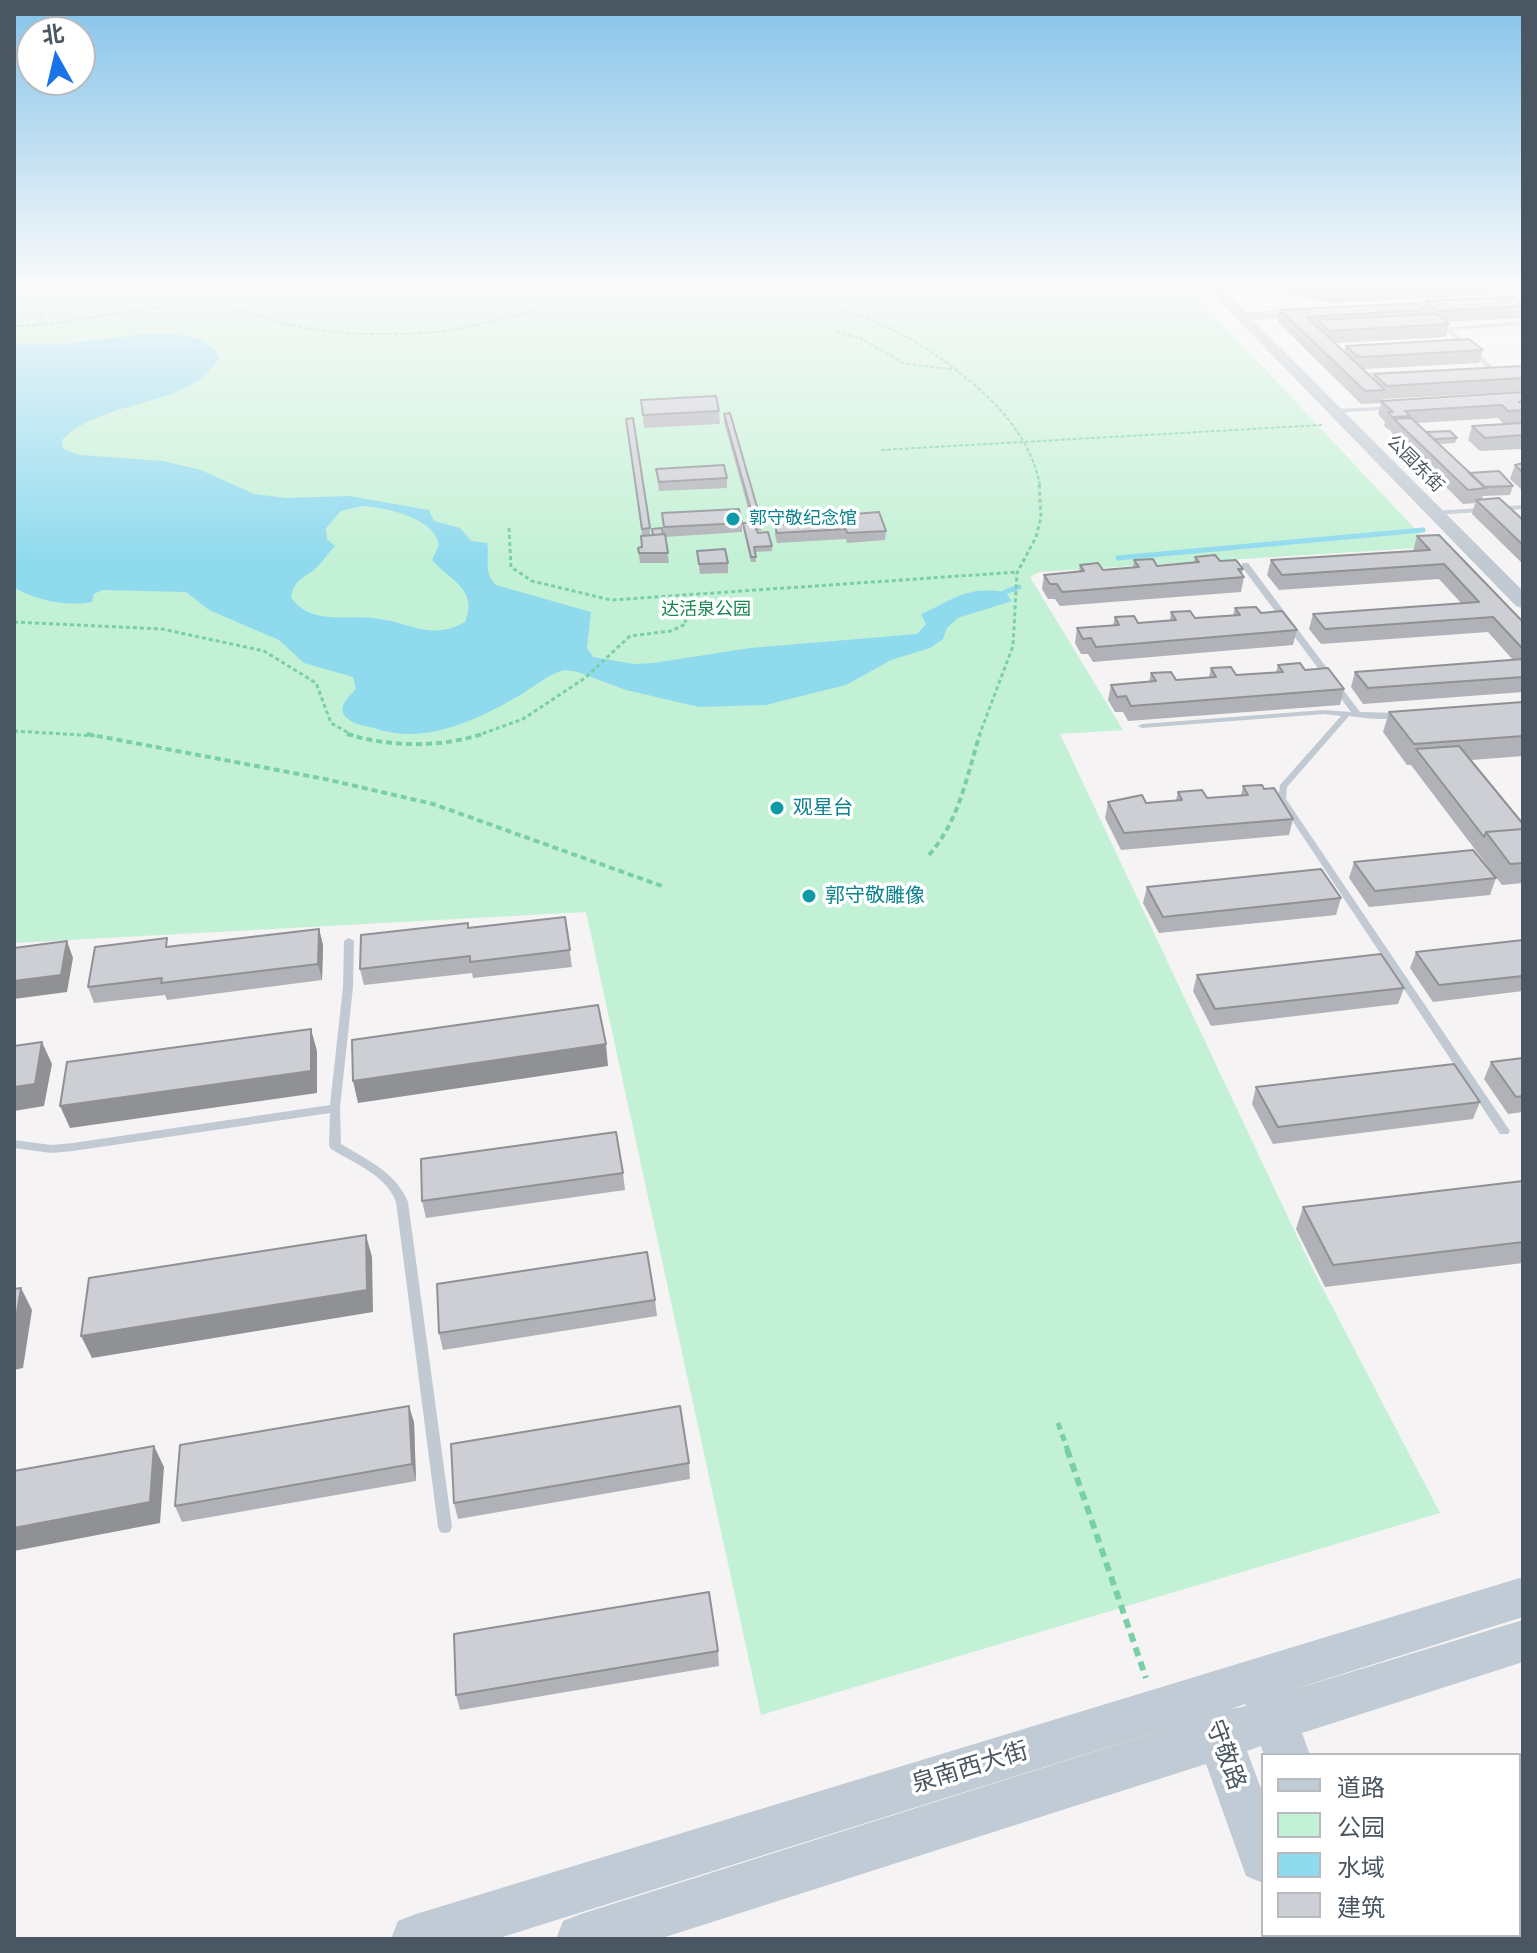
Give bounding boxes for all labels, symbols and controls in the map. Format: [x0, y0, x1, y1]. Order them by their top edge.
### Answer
north arrow [16, 16, 96, 96]
text: 北 [40, 19, 66, 50]
street label: 公园东街 [1382, 431, 1448, 497]
place label: 郭守敬纪念馆 [749, 508, 857, 530]
marker: 郭守敬纪念馆 [724, 510, 742, 528]
park label: 达活泉公园 [661, 599, 751, 621]
place label: 观星台 [793, 796, 853, 820]
marker: 观星台 [768, 799, 786, 817]
place label: 郭守敬雕像 [825, 884, 925, 908]
marker: 郭守敬雕像 [800, 887, 818, 905]
street label: 守敬路 [1199, 1716, 1251, 1794]
street label: 泉南西大街 [908, 1737, 1032, 1799]
legend [1261, 1753, 1521, 1937]
text: 道路 [1337, 1772, 1385, 1803]
text: 公园 [1337, 1812, 1385, 1843]
text: 水域 [1337, 1852, 1385, 1883]
text: 建筑 [1337, 1892, 1385, 1923]

